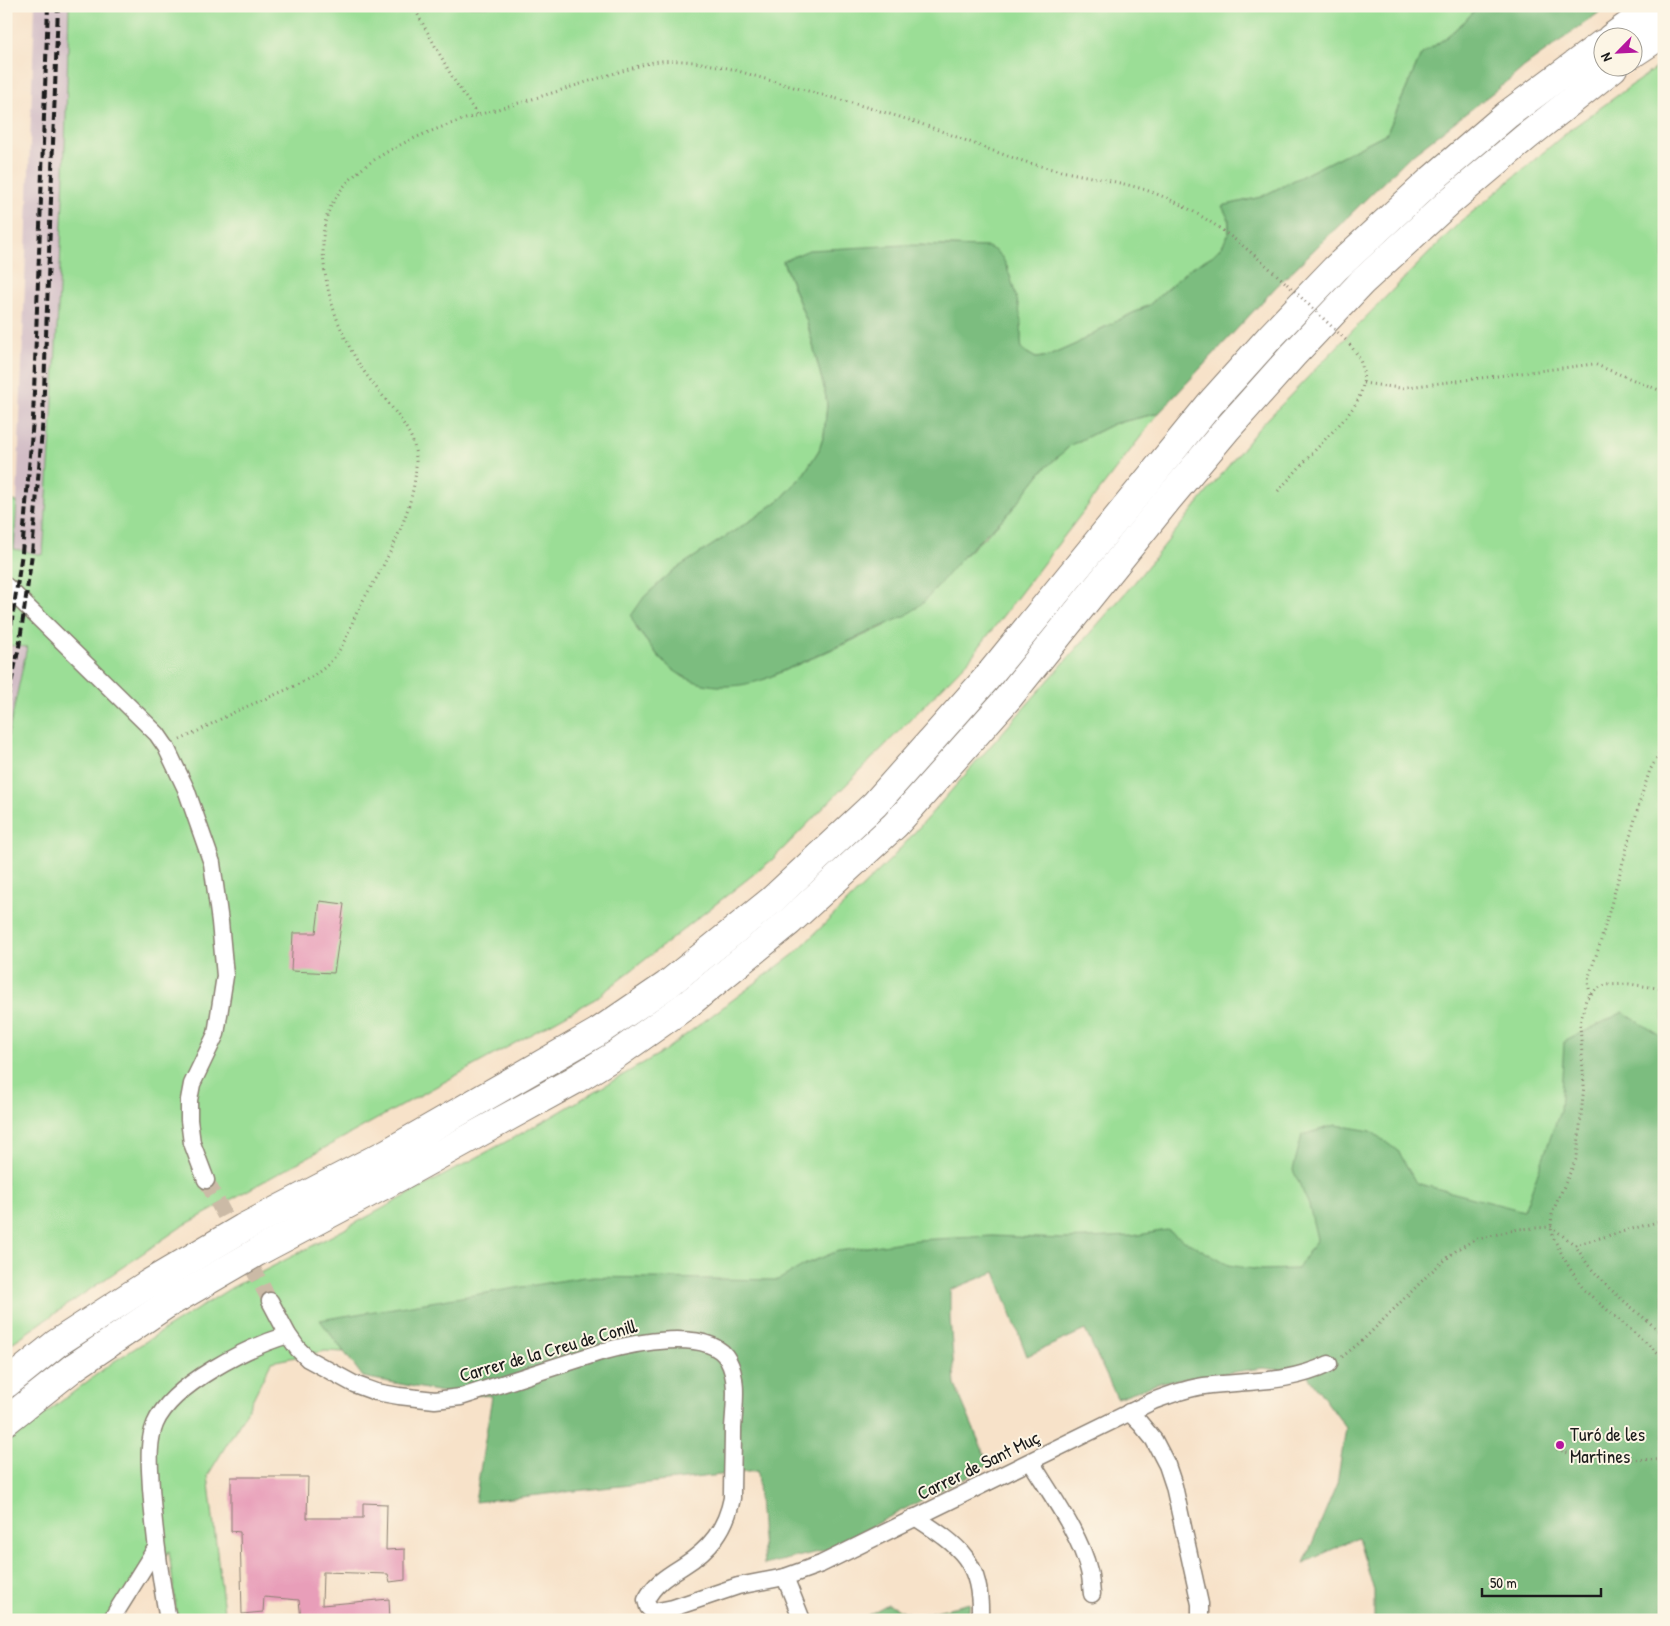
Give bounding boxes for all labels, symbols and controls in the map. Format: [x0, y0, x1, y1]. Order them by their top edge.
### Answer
north arrow [1592, 28, 1642, 78]
text: N [1595, 50, 1616, 65]
street label: Carrer de la Creu de Conill [456, 1312, 641, 1388]
place label: Turó de les Martines [1570, 1421, 1645, 1469]
street label: Carrer de Sant Muç [913, 1424, 1044, 1506]
marker: Turó de les Martines [1554, 1439, 1566, 1451]
scale bar [1482, 1566, 1601, 1598]
text: 50 m [1490, 1572, 1517, 1593]

